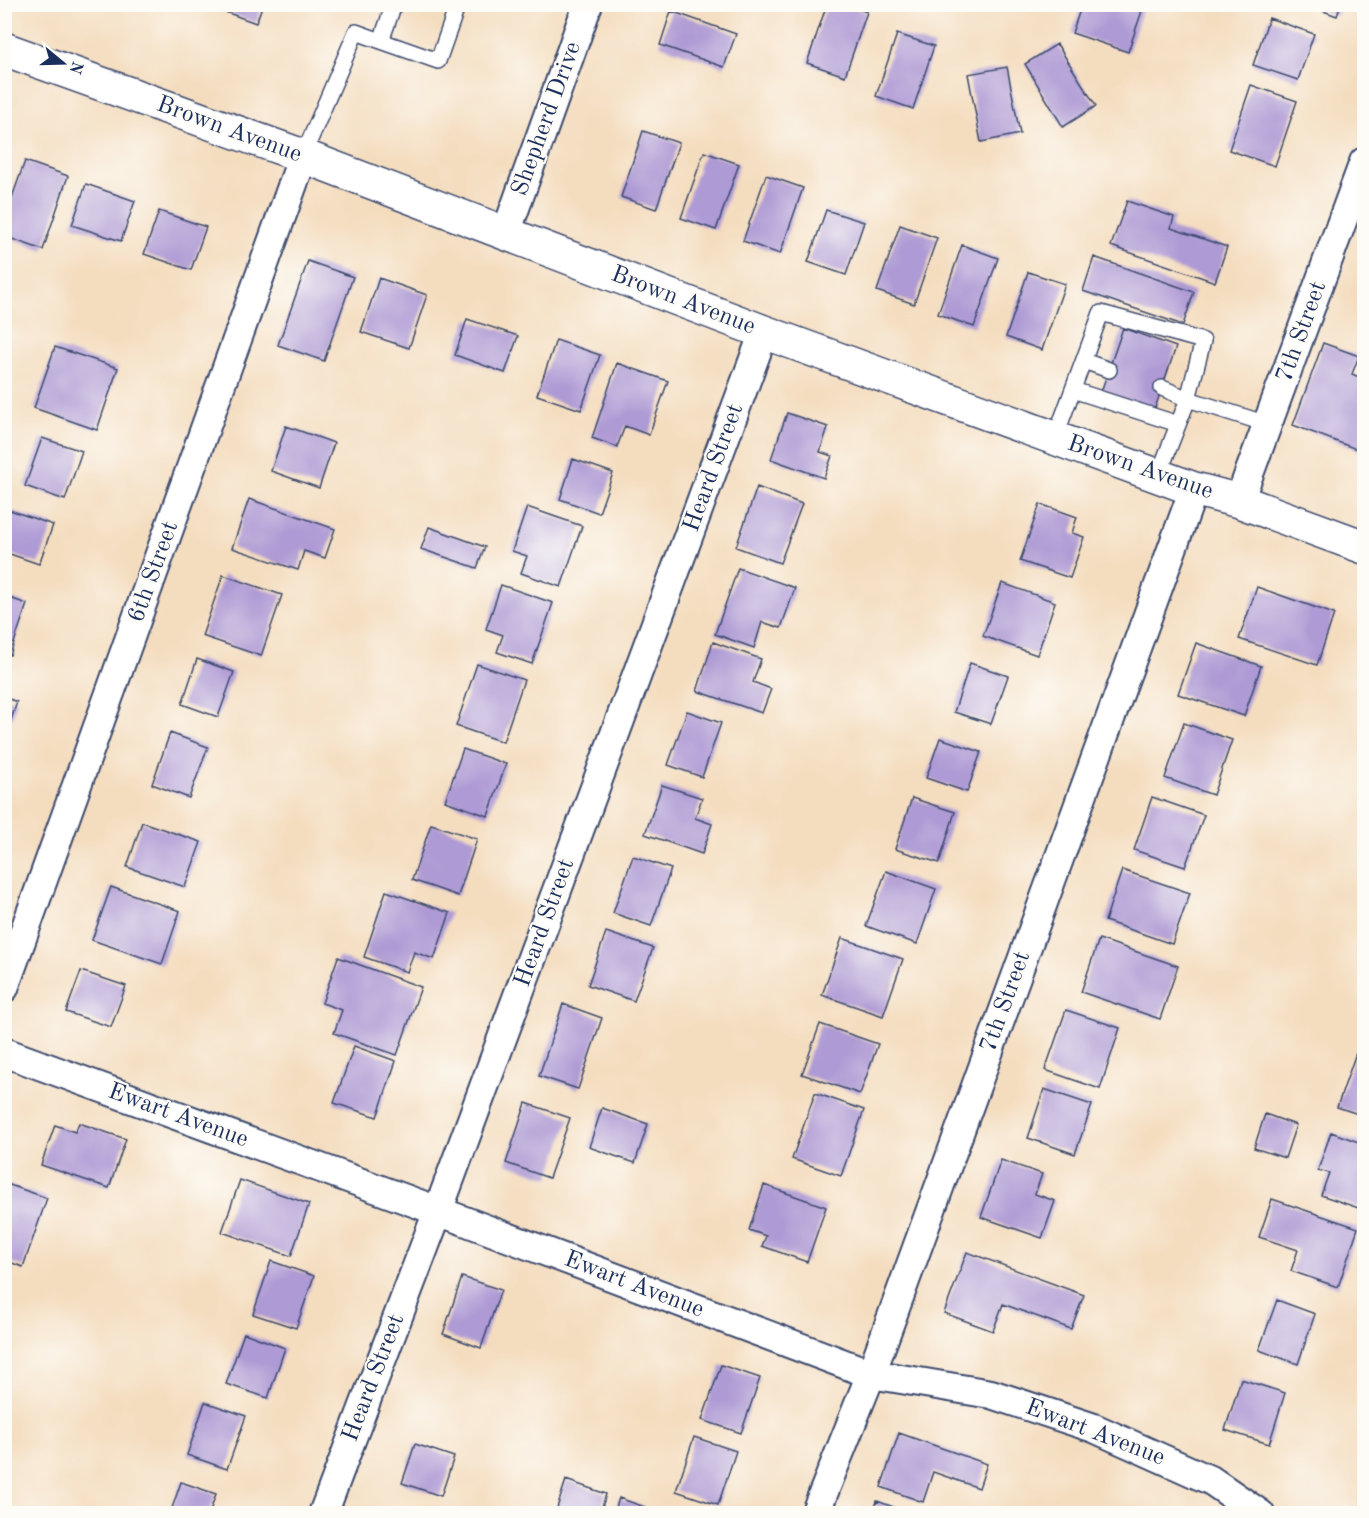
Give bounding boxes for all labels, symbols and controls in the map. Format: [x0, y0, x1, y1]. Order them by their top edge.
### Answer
north arrow [33, 33, 93, 93]
street label: Shepherd Drive [508, 39, 586, 199]
text: N [65, 59, 85, 76]
street label: Brown Avenue [153, 93, 305, 167]
street label: Brown Avenue [608, 262, 758, 340]
street label: 7th Street [1273, 278, 1331, 386]
street label: Heard Street [680, 401, 748, 535]
street label: Brown Avenue [1064, 432, 1216, 504]
street label: 6th Street [125, 518, 183, 626]
street label: Heard Street [511, 856, 579, 990]
street label: 7th Street [977, 948, 1035, 1056]
street label: Ewart Avenue [105, 1080, 251, 1152]
street label: Ewart Avenue [561, 1247, 707, 1323]
street label: Heard Street [339, 1311, 409, 1445]
street label: Ewart Avenue [1022, 1395, 1168, 1471]

